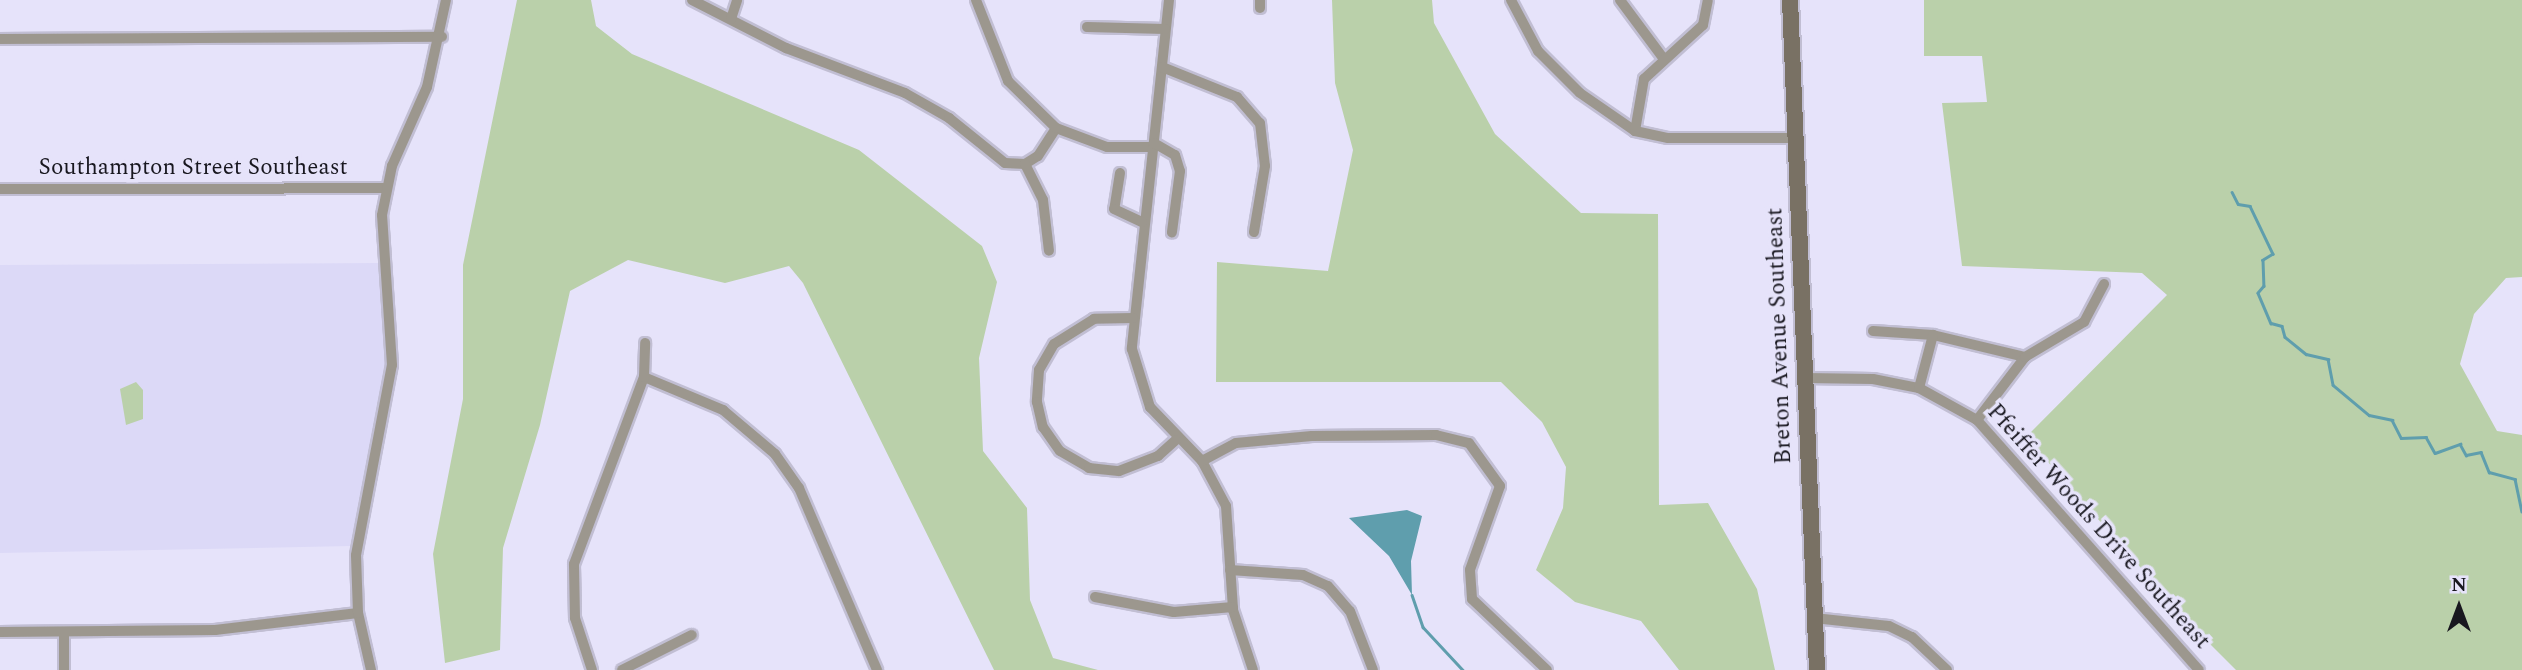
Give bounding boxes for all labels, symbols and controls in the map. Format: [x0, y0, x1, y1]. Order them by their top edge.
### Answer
street label: Southampton Street Southeast [38, 154, 348, 182]
street label: Breton Avenue Southeast [1762, 207, 1798, 465]
street label: Pfeiffer Woods Drive Southeast [1981, 399, 2215, 655]
text: N [2451, 571, 2467, 600]
north arrow [2424, 572, 2494, 642]

